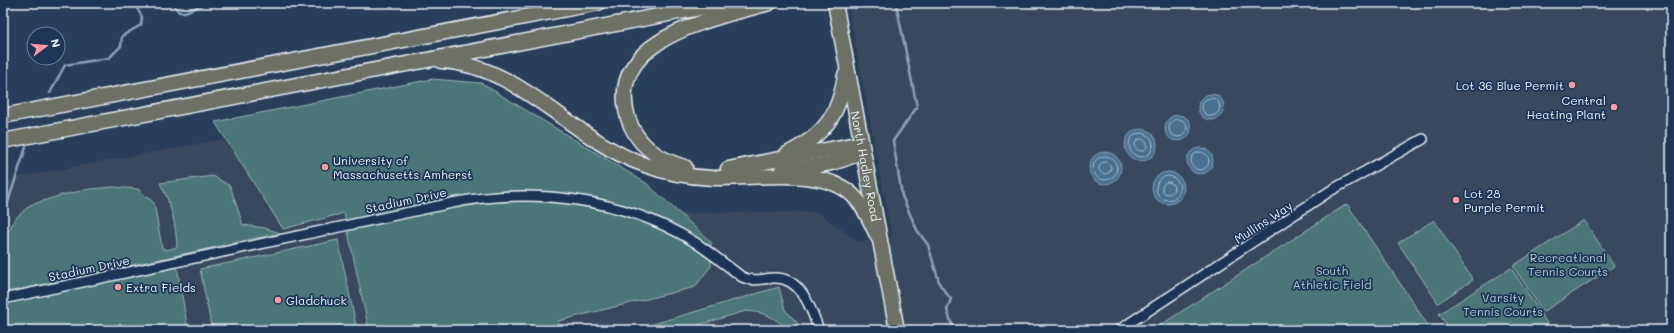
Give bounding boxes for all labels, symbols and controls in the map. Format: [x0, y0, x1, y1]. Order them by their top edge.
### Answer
north arrow [26, 26, 66, 66]
text: N [48, 37, 64, 49]
place label: Lot 36 Blue Permit [1456, 77, 1564, 93]
marker: Lot 36 Blue Permit [1567, 80, 1577, 90]
place label: Central Heating Plant [1526, 92, 1606, 122]
marker: Central Heating Plant [1609, 102, 1619, 112]
street label: North Hadley Road [848, 110, 884, 223]
place label: University of Massachusetts Amherst [333, 152, 472, 182]
marker: University of Massachusetts Amherst [320, 162, 330, 172]
street label: Stadium Drive [364, 184, 448, 216]
place label: Lot 28 Purple Permit [1464, 185, 1545, 215]
marker: Lot 28 Purple Permit [1451, 195, 1461, 205]
street label: Mullins Way [1231, 197, 1295, 247]
park label: Recreational Tennis Courts [1528, 249, 1608, 279]
street label: Stadium Drive [47, 252, 131, 284]
park label: South Athletic Field [1292, 262, 1372, 292]
place label: Extra Fields [126, 279, 196, 295]
marker: Extra Fields [113, 282, 123, 292]
park label: Varsity Tennis Courts [1463, 289, 1543, 319]
place label: Gladchuck [286, 292, 347, 308]
marker: Gladchuck [273, 295, 283, 305]

